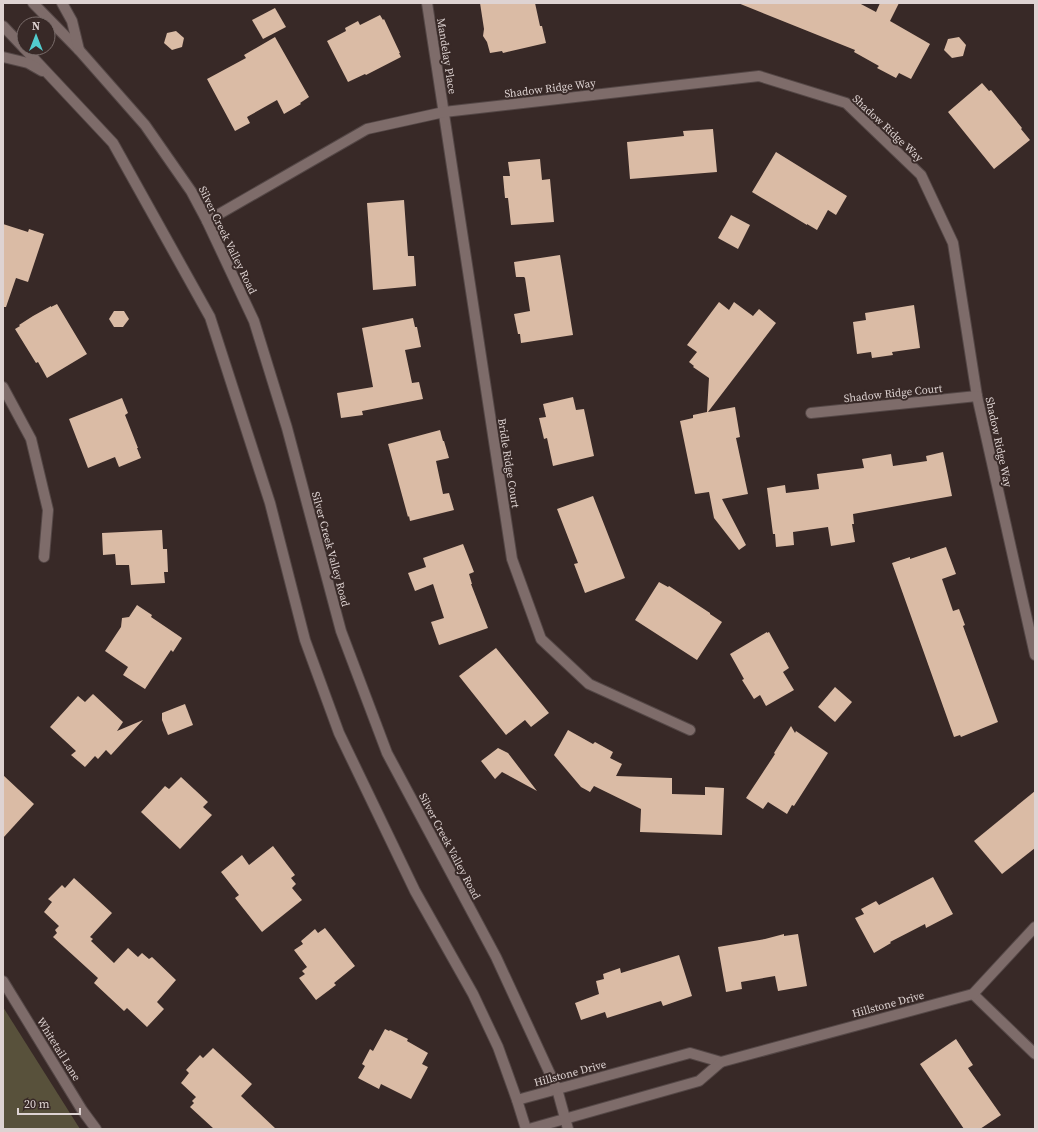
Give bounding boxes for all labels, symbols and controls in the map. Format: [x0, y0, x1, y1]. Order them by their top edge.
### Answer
north arrow [16, 16, 56, 56]
street label: Mandelay Place [433, 17, 460, 96]
text: N [32, 19, 40, 34]
street label: Shadow Ridge Way [504, 75, 597, 102]
street label: Shadow Ridge Way [849, 92, 927, 165]
street label: Silver Creek Valley Road [195, 184, 261, 297]
street label: Shadow Ridge Court [843, 381, 943, 406]
street label: Shadow Ridge Way [982, 396, 1015, 489]
street label: Bridle Ridge Court [494, 417, 523, 509]
street label: Silver Creek Valley Road [308, 490, 353, 609]
street label: Silver Creek Valley Road [415, 790, 484, 903]
street label: Hillstone Drive [850, 988, 926, 1021]
street label: Whitetail Lane [33, 1015, 84, 1084]
street label: Hillstone Drive [532, 1057, 608, 1090]
scale bar [18, 1090, 80, 1116]
text: 20 m [24, 1096, 50, 1112]

